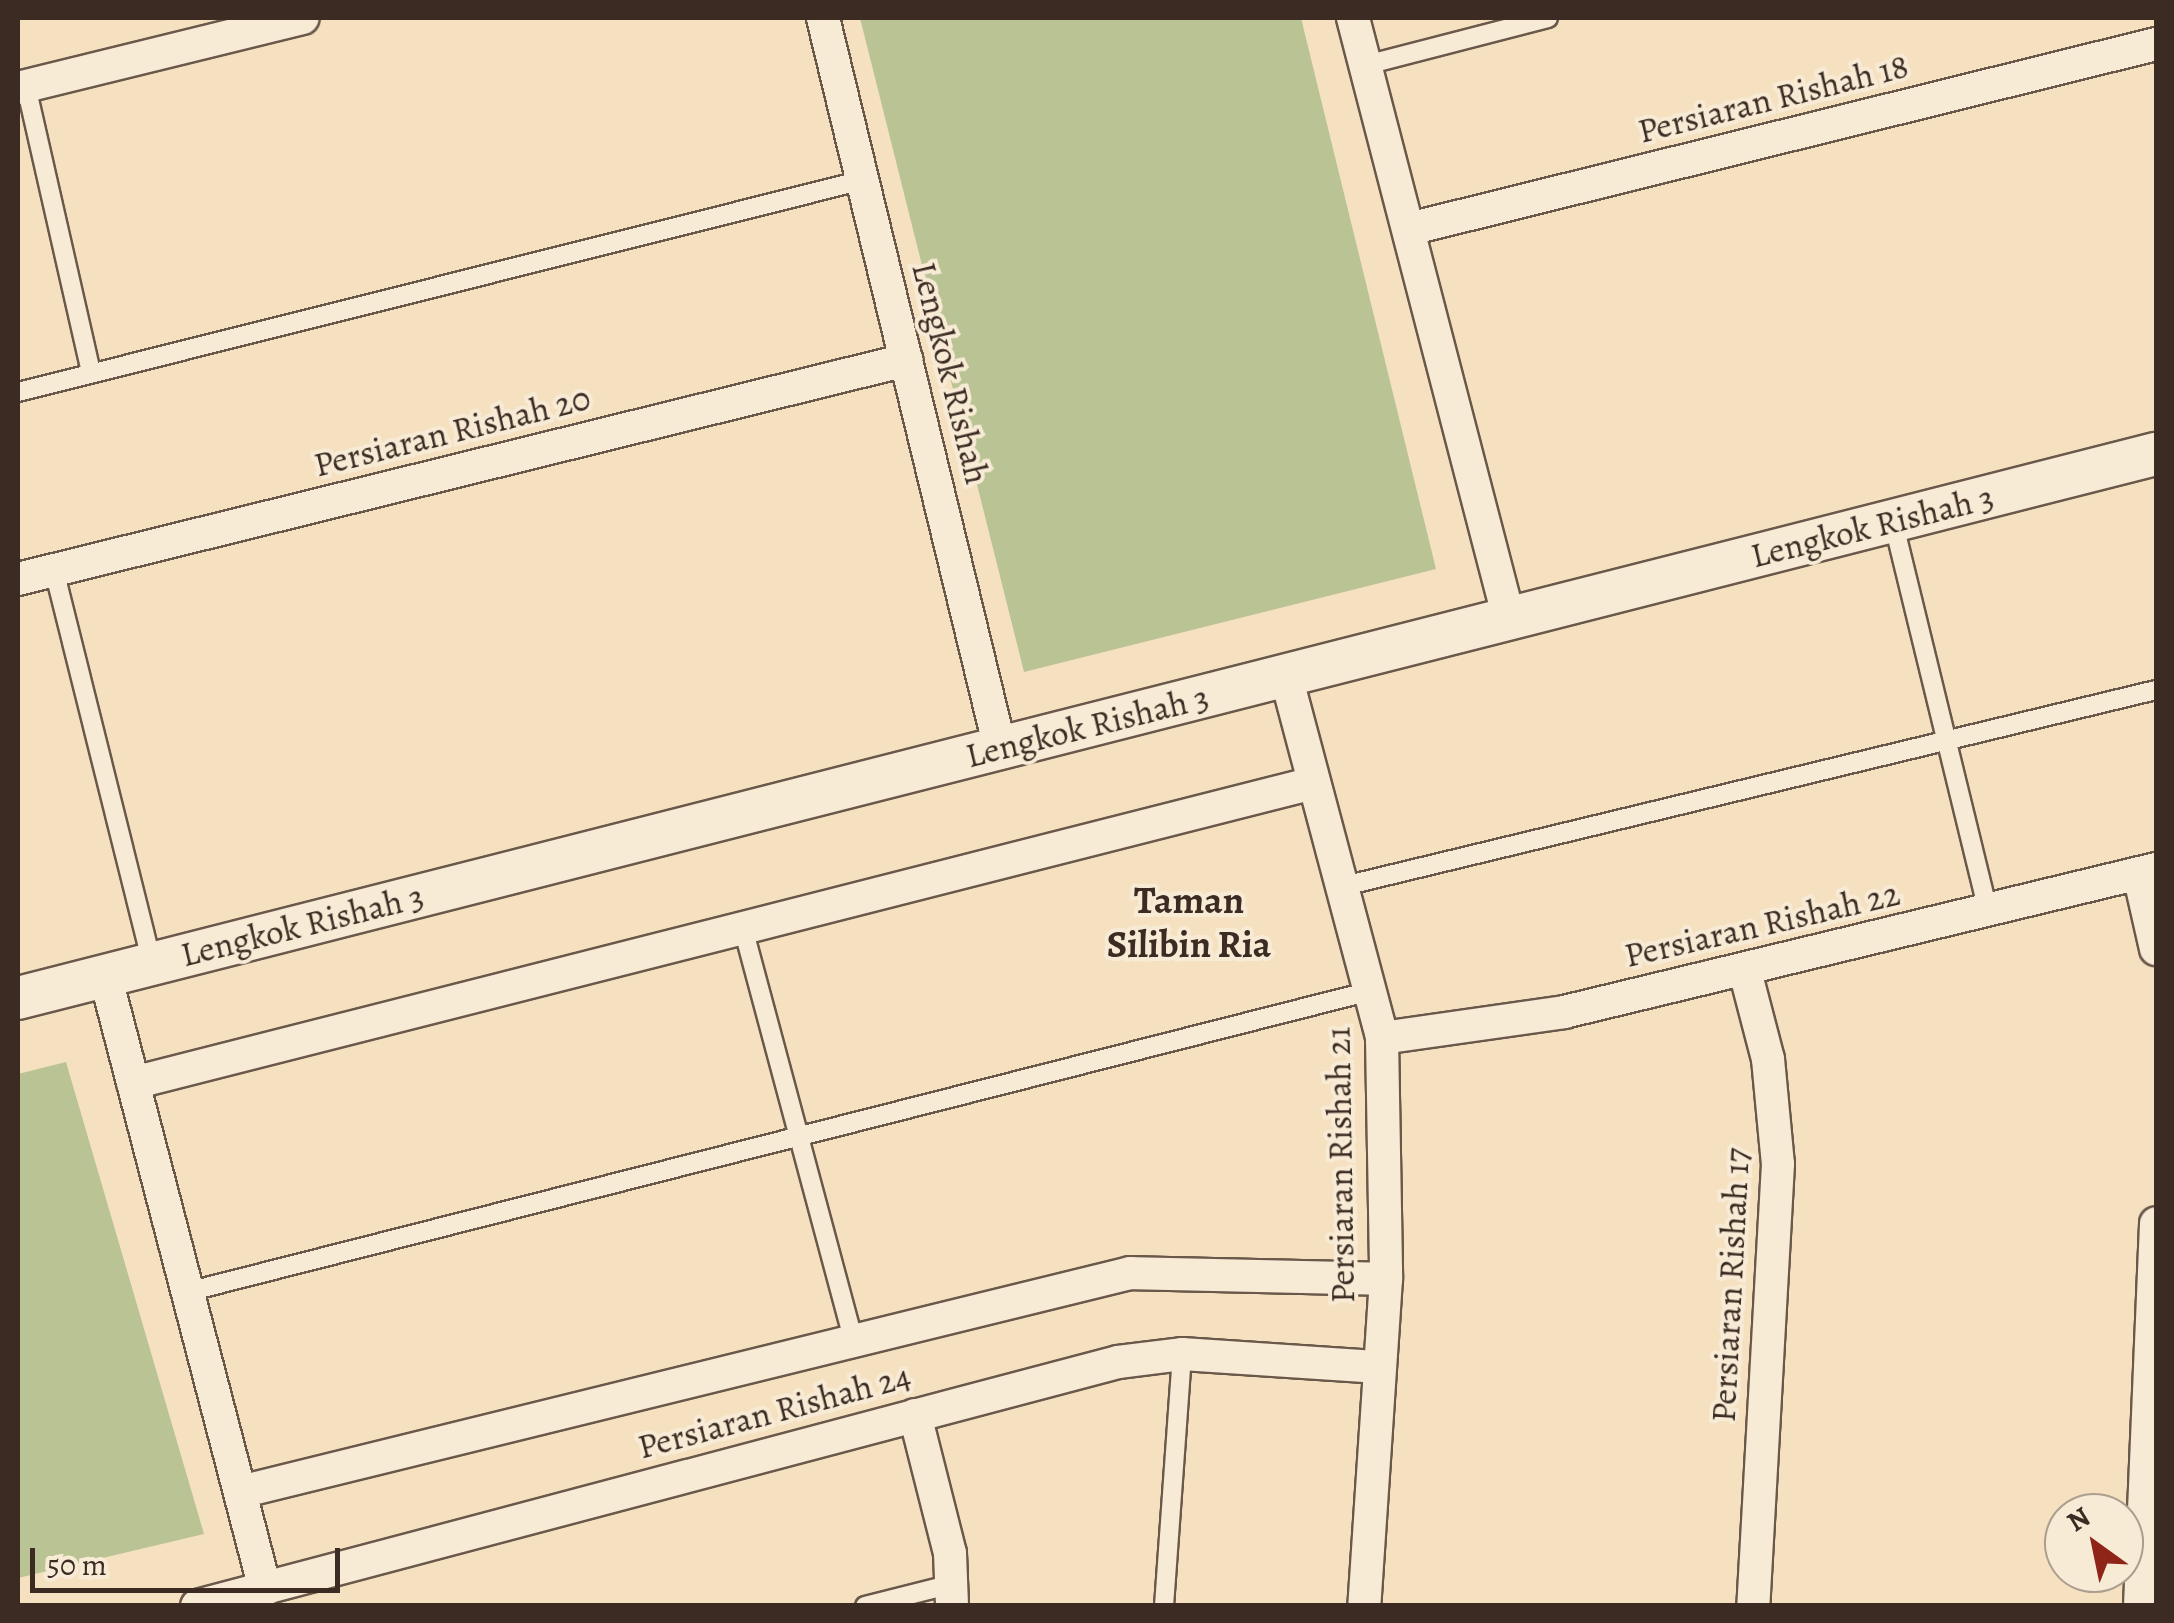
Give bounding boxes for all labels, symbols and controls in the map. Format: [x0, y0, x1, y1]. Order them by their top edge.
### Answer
street label: Persiaran Rishah 18 [1634, 44, 1912, 152]
street label: Lengkok Rishah [903, 258, 999, 488]
street label: Persiaran Rishah 20 [309, 376, 595, 486]
street label: Lengkok Rishah 3 [1746, 476, 1998, 576]
street label: Lengkok Rishah 3 [961, 676, 1213, 776]
street label: Persiaran Rishah 22 [1620, 872, 1904, 976]
street label: Lengkok Rishah 3 [176, 875, 428, 975]
district label: Taman Silibin Ria [1107, 878, 1271, 968]
street label: Persiaran Rishah 21 [1317, 1026, 1363, 1304]
street label: Persiaran Rishah 17 [1702, 1147, 1758, 1423]
street label: Persiaran Rishah 24 [633, 1354, 915, 1468]
north arrow [2044, 1493, 2144, 1593]
text: N [2060, 1498, 2098, 1541]
scale bar [35, 1528, 345, 1590]
text: 50 m [47, 1545, 107, 1585]

